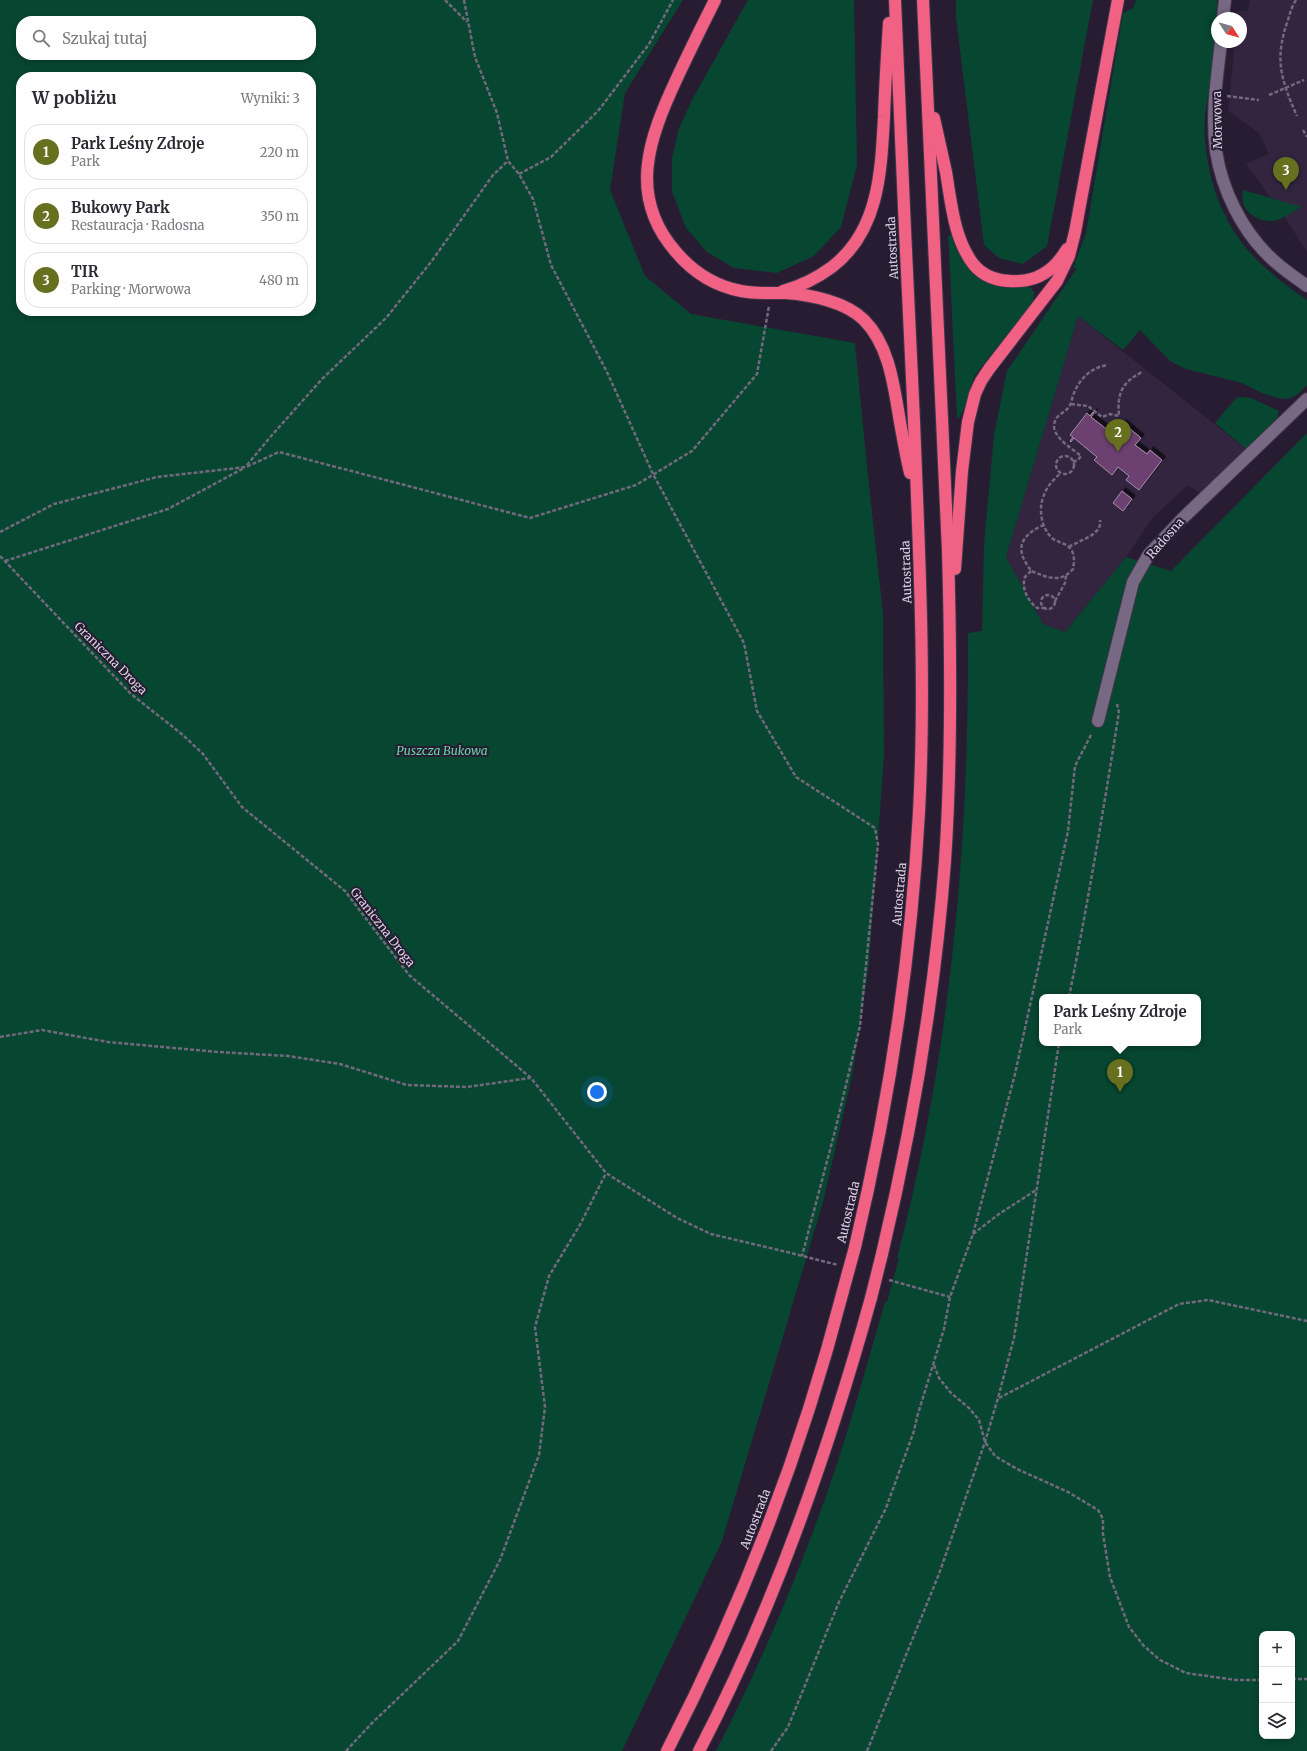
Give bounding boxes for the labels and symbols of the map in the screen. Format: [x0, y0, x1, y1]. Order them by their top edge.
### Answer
north arrow [1211, 12, 1247, 48]
street label: Morwowa [1209, 90, 1225, 149]
pin: 3 [1273, 157, 1299, 190]
street label: Autostrada [883, 215, 901, 281]
pin: 2 [1105, 419, 1131, 452]
street label: Radosna [1143, 514, 1187, 562]
street label: Autostrada [897, 540, 915, 605]
street label: Graniczna Droga [71, 618, 151, 698]
park label: Puszcza Bukowa [396, 743, 488, 758]
street label: Autostrada [889, 861, 909, 927]
street label: Graniczna Droga [347, 884, 419, 970]
pin: 1 [1107, 1059, 1133, 1092]
your location [587, 1082, 607, 1102]
street label: Autostrada [833, 1179, 863, 1245]
street label: Autostrada [736, 1486, 774, 1552]

